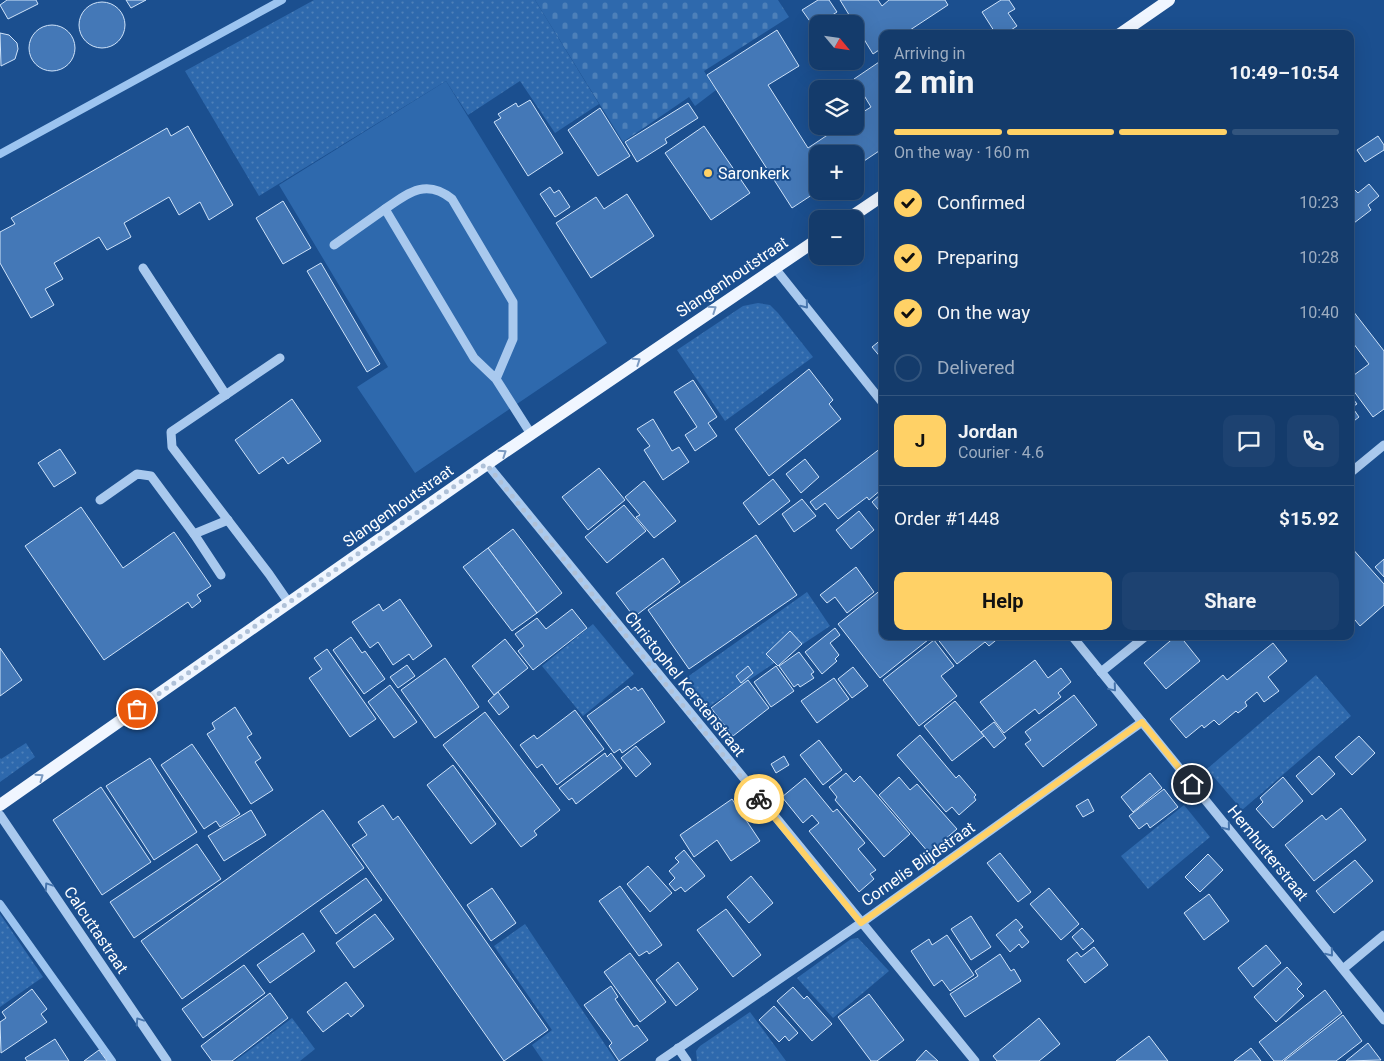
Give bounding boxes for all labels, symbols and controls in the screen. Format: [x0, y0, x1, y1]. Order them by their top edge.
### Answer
north arrow [809, 15, 864, 70]
map controls [809, 15, 864, 265]
text: Arriving in [894, 44, 965, 63]
text: 10:49–10:54 [1229, 61, 1339, 84]
text: 2 min [894, 63, 974, 101]
button: layers [809, 80, 864, 135]
text: On the way · 160 m [894, 143, 1030, 162]
button: + [809, 145, 864, 200]
place label: Saronkerk [718, 164, 790, 183]
marker: Saronkerk [702, 167, 714, 179]
icon: check [894, 189, 922, 217]
text: Confirmed [937, 191, 1025, 214]
text: 10:23 [1299, 193, 1339, 212]
button: − [809, 210, 864, 265]
street label: Slangenhoutstraat [673, 233, 791, 321]
icon: check [894, 244, 922, 272]
text: Preparing [937, 246, 1019, 269]
text: 10:28 [1299, 248, 1339, 267]
icon: check [894, 299, 922, 327]
one-way arrow [799, 300, 808, 309]
text: On the way [937, 301, 1030, 324]
text: 10:40 [1299, 303, 1339, 322]
one-way arrow [707, 306, 717, 315]
text: Delivered [937, 356, 1015, 379]
one-way arrow [631, 358, 641, 367]
button: chat [1223, 415, 1275, 467]
button: phone [1287, 415, 1339, 467]
text: Jordan [958, 420, 1018, 443]
text: J [915, 429, 925, 452]
text: Courier · 4.6 [958, 443, 1044, 462]
one-way arrow [497, 450, 507, 459]
street label: Slangenhoutstraat [339, 461, 457, 551]
text: Order #1448 [894, 507, 1000, 530]
text: $15.92 [1279, 507, 1339, 530]
button: Help [894, 572, 1112, 630]
button: Share [1122, 572, 1339, 630]
street label: Christophel Kerstenstraat [621, 608, 749, 760]
one-way arrow [1108, 682, 1117, 691]
pin [116, 688, 158, 730]
icon: bag [123, 695, 151, 723]
pin [1171, 763, 1213, 805]
icon: home [1178, 770, 1206, 798]
one-way arrow [34, 774, 44, 783]
courier [734, 774, 784, 824]
icon: bike [745, 785, 773, 813]
street label: Hernhutterstraat [1224, 801, 1312, 905]
street label: Cornelis Blijdstraat [858, 818, 978, 910]
one-way arrow [1222, 821, 1230, 830]
one-way arrow [45, 882, 54, 892]
street label: Calcuttastraat [60, 883, 132, 977]
one-way arrow [1324, 947, 1332, 956]
one-way arrow [136, 1017, 145, 1026]

